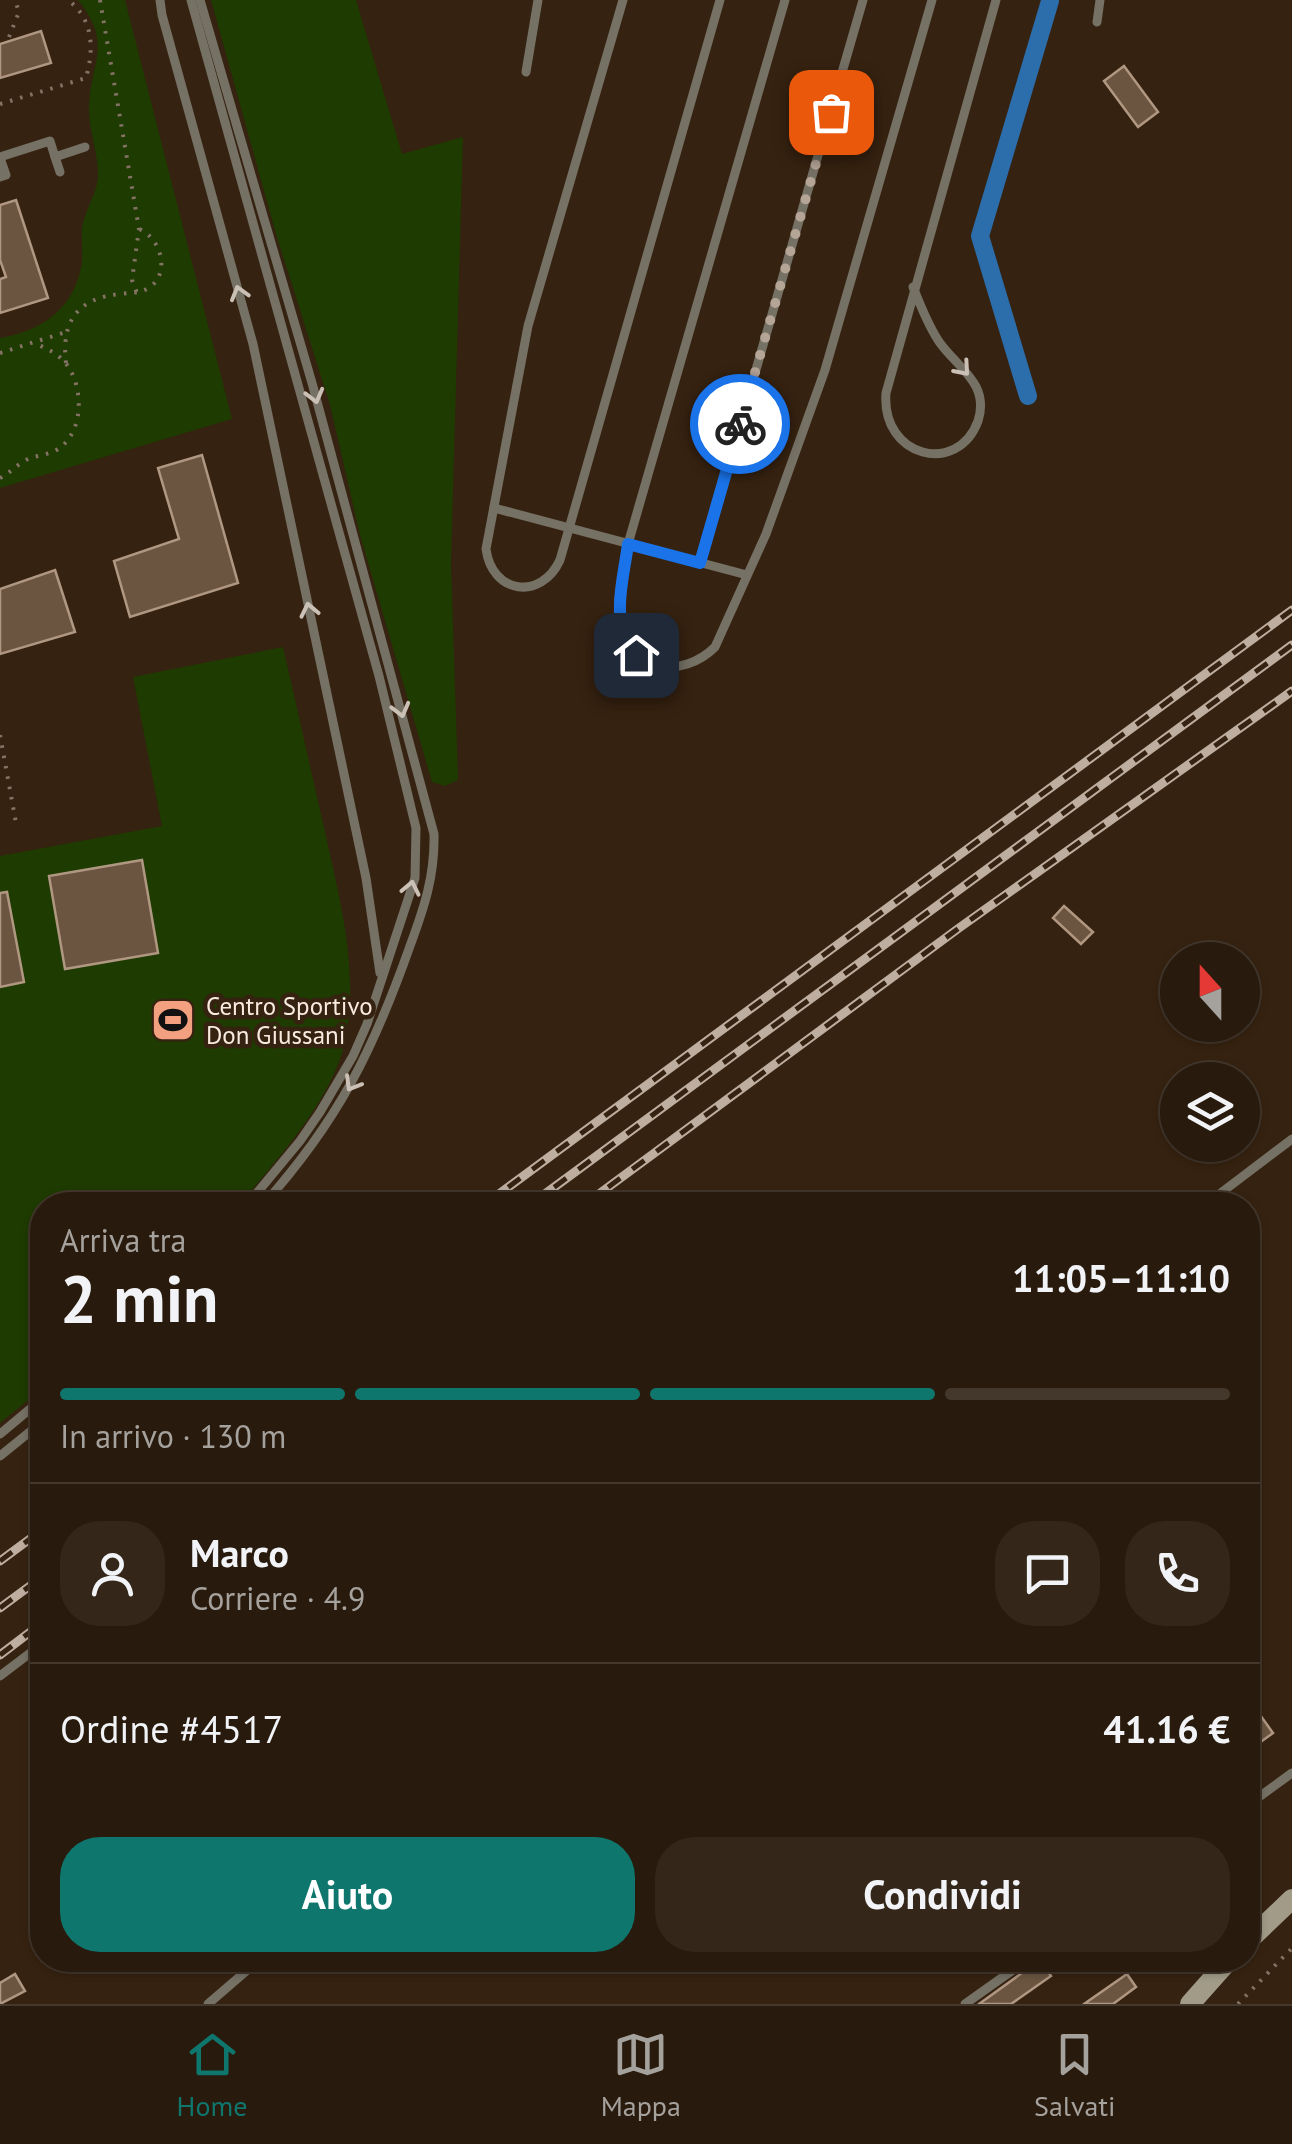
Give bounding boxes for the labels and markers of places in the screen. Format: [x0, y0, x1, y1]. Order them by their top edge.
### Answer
pin [789, 70, 874, 155]
pin [594, 613, 679, 698]
place label: Centro Sportivo Don Giussani [206, 990, 373, 1051]
sports icon: Centro Sportivo Don Giussani [150, 997, 196, 1043]

